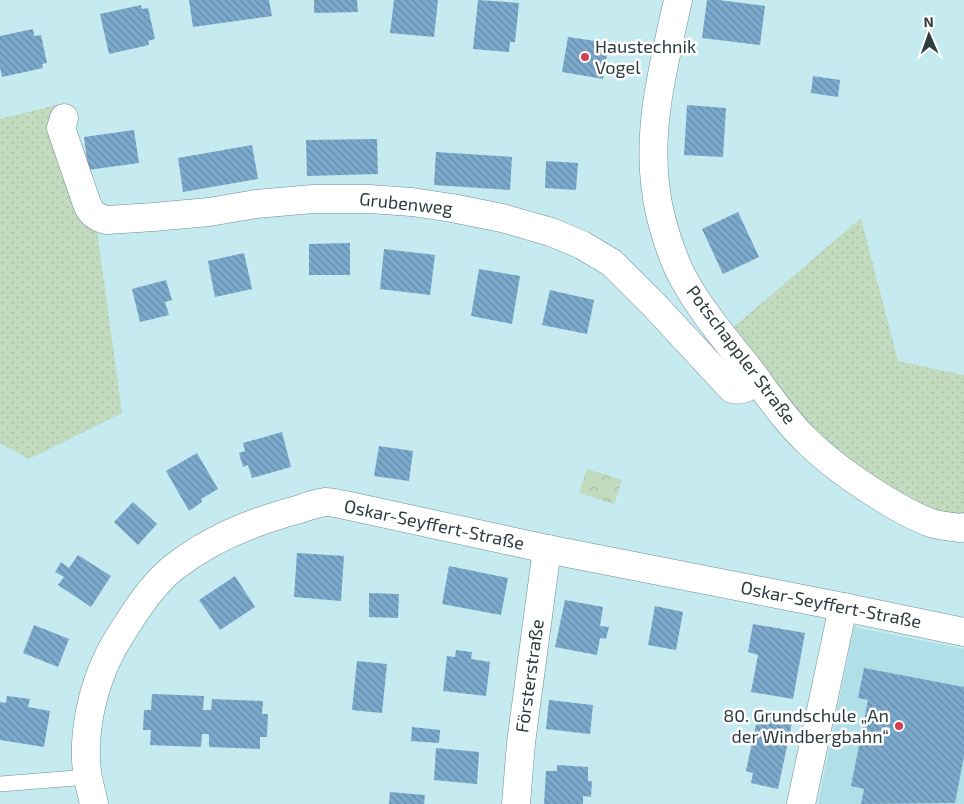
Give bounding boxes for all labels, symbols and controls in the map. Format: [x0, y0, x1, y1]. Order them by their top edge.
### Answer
north arrow [904, 10, 954, 60]
text: N [923, 13, 934, 30]
place label: Haustechnik Vogel [595, 35, 696, 78]
marker: Haustechnik Vogel [579, 51, 591, 63]
street label: Grubenweg [358, 187, 454, 219]
street label: Potschappler Straße [682, 281, 801, 428]
street label: Oskar-Seyffert-Straße [342, 494, 526, 554]
street label: Oskar-Seyffert-Straße [739, 576, 923, 632]
street label: Försterstraße [510, 618, 548, 734]
place label: 80. Grundschule „An der Windbergbahn“ [723, 704, 889, 747]
marker: 80. Grundschule „An der Windbergbahn“ [893, 720, 905, 732]

